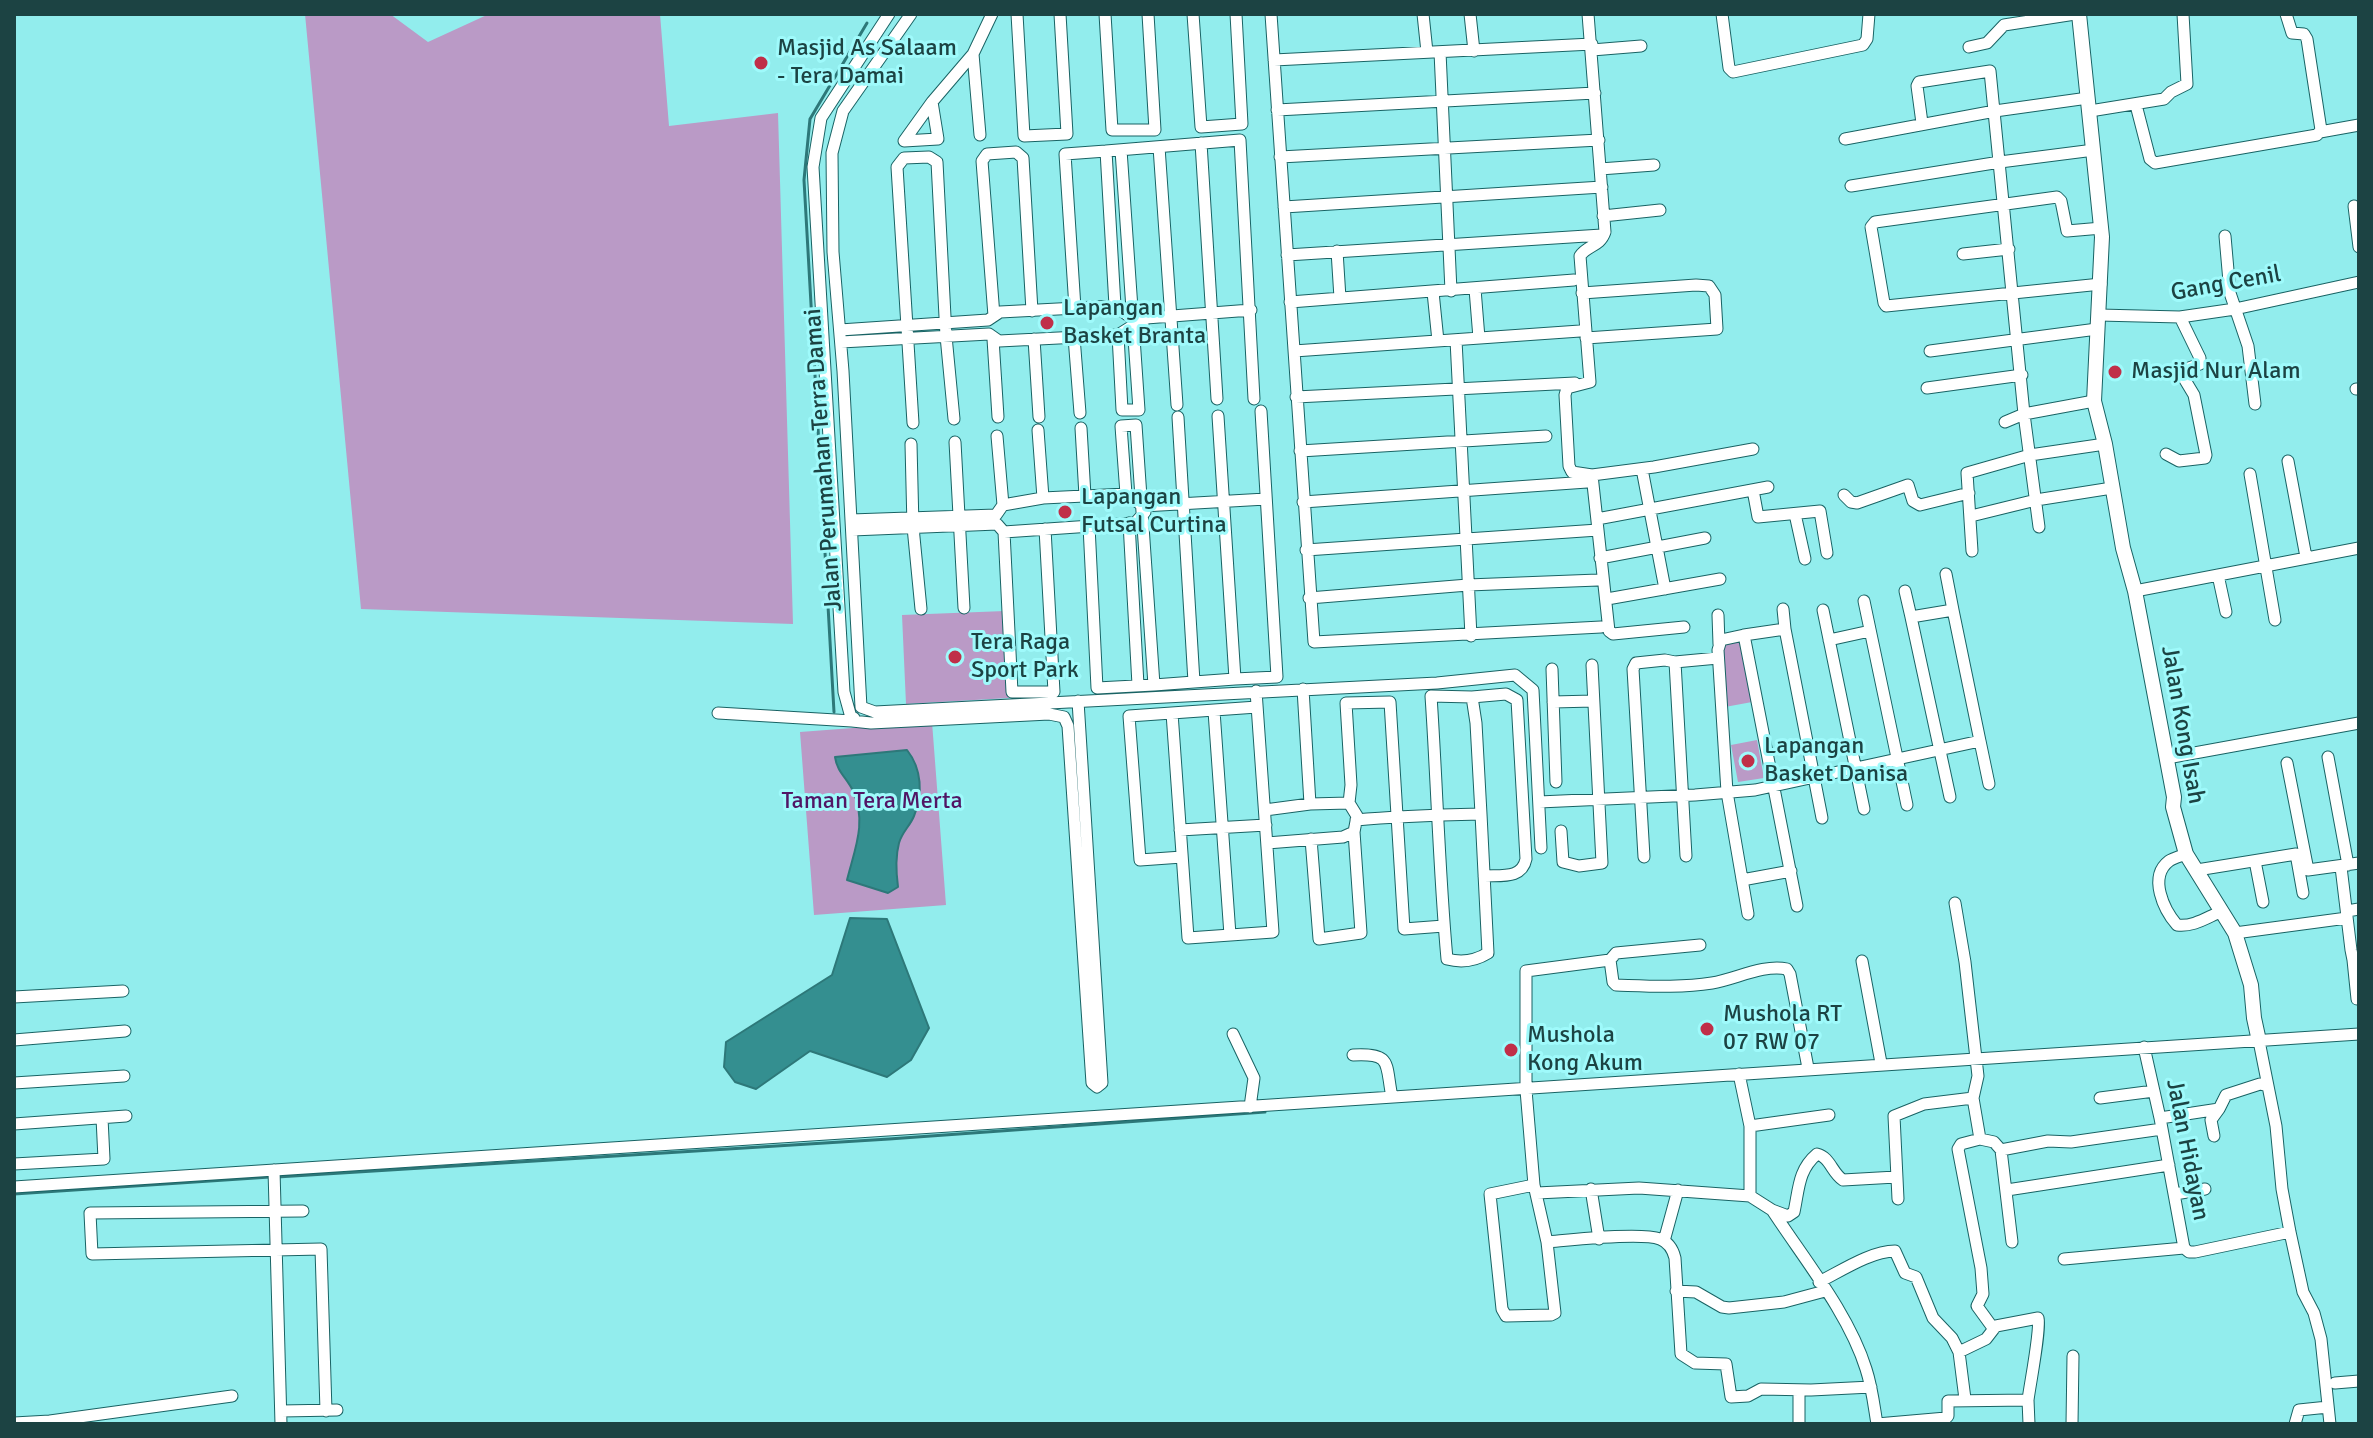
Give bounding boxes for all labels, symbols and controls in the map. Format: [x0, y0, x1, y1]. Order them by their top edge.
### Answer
place label: Masjid As Salaam - Tera Damai [777, 35, 957, 91]
marker: Masjid As Salaam - Tera Damai [752, 54, 770, 72]
street label: Gang Cenil [2169, 260, 2283, 308]
place label: Lapangan Basket Branta [1063, 295, 1206, 351]
street label: Jalan Perumahan Terra Damai [799, 307, 849, 613]
marker: Lapangan Basket Branta [1038, 314, 1056, 332]
place label: Masjid Nur Alam [2131, 358, 2301, 386]
marker: Masjid Nur Alam [2106, 363, 2124, 381]
place label: Lapangan Futsal Curtina [1081, 484, 1227, 540]
marker: Lapangan Futsal Curtina [1056, 503, 1074, 521]
place label: Tera Raga Sport Park [971, 629, 1079, 685]
street label: Jalan Kong Isah [2154, 644, 2210, 806]
marker: Tera Raga Sport Park [946, 648, 964, 666]
place label: Lapangan Basket Danisa [1764, 733, 1908, 789]
marker: Lapangan Basket Danisa [1739, 752, 1757, 770]
park label: Taman Tera Merta [781, 788, 963, 816]
place label: Mushola RT 07 RW 07 [1723, 1001, 1842, 1057]
marker: Mushola RT 07 RW 07 [1698, 1020, 1716, 1038]
place label: Mushola Kong Akum [1527, 1022, 1643, 1078]
marker: Mushola Kong Akum [1502, 1041, 1520, 1059]
street label: Jalan Hidayan [2159, 1077, 2215, 1223]

